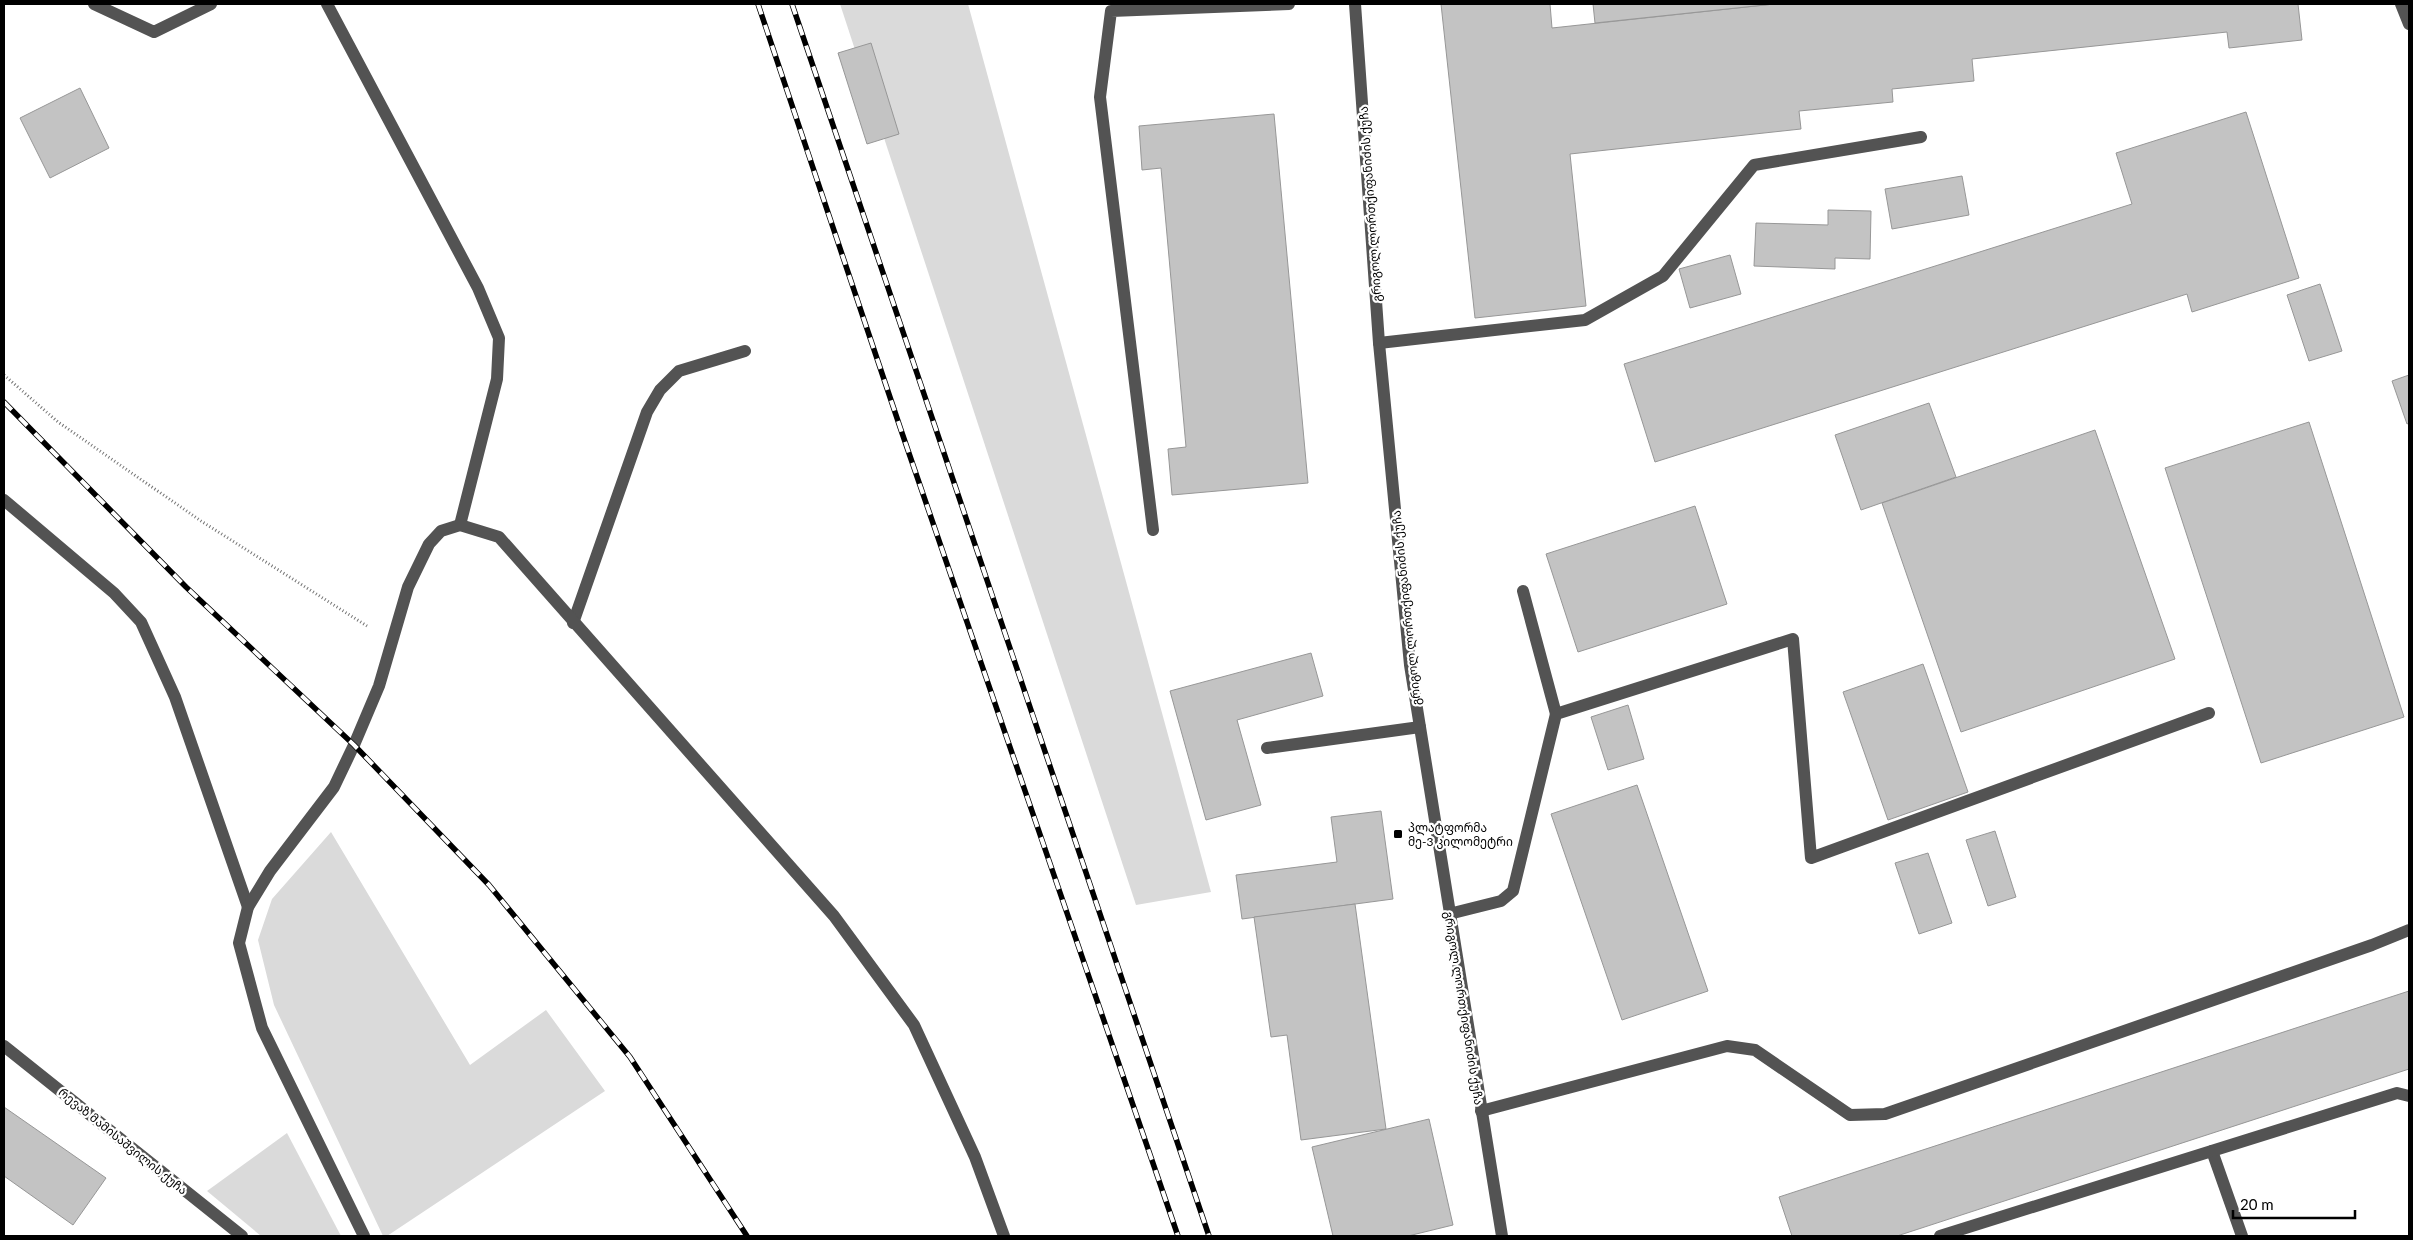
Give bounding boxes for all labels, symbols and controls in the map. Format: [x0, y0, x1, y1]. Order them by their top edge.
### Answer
street label: გრიგოლ ლორთქიფანიძის ქუჩა [1356, 106, 1385, 302]
street label: გრიგოლ ლორთქიფანიძის ქუჩა [1388, 510, 1425, 706]
place label: პლატფორმა მე-3 კილომეტრი [1408, 820, 1513, 850]
marker: პლატფორმა მე-3 კილომეტრი [1392, 828, 1404, 840]
street label: გრიგოლ ლორთქიფანიძის ქუჩა [1440, 910, 1487, 1106]
street label: რევაზ მამისაშვილის ქუჩა [55, 1084, 190, 1198]
scale bar [2233, 1188, 2356, 1220]
text: 20 m [2240, 1195, 2274, 1213]

